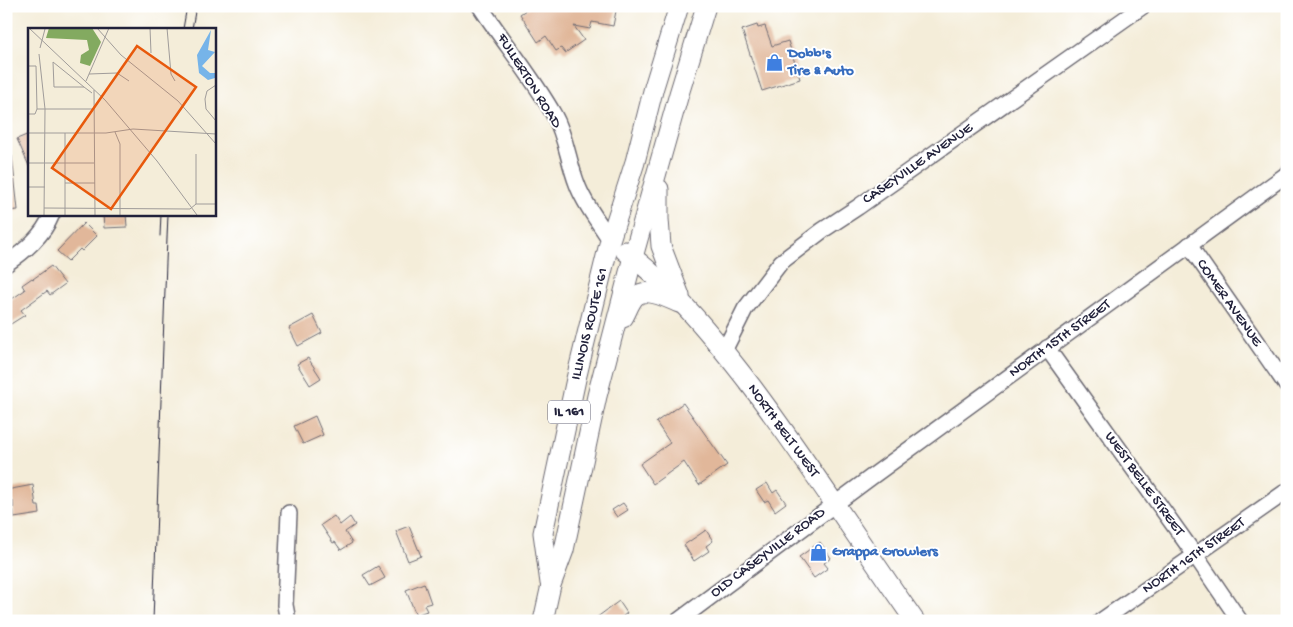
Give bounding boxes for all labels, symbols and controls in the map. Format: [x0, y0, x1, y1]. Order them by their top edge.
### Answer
inset map [28, 28, 215, 215]
street label: FULLERTON ROAD [492, 30, 565, 132]
place label: Dobb's Tire & Auto [786, 45, 854, 80]
shop icon: Dobb's Tire & Auto [764, 53, 784, 73]
street label: CASEYVILLE AVENUE [859, 119, 977, 209]
street label: COMER AVENUE [1192, 256, 1266, 351]
street label: ILLINOIS ROUTE 161 [567, 266, 613, 382]
street label: NORTH 15TH STREET [1006, 295, 1115, 382]
street label: NORTH BELT WEST [743, 381, 824, 482]
road number: IL 161 [548, 401, 590, 424]
street label: WEST BELLE STREET [1100, 428, 1189, 541]
street label: OLD CASEYVILLE ROAD [707, 504, 829, 602]
street label: NORTH 16TH STREET [1139, 513, 1250, 598]
shop icon: Grappa Growlers [808, 542, 828, 562]
place label: Grappa Growlers [832, 543, 939, 561]

